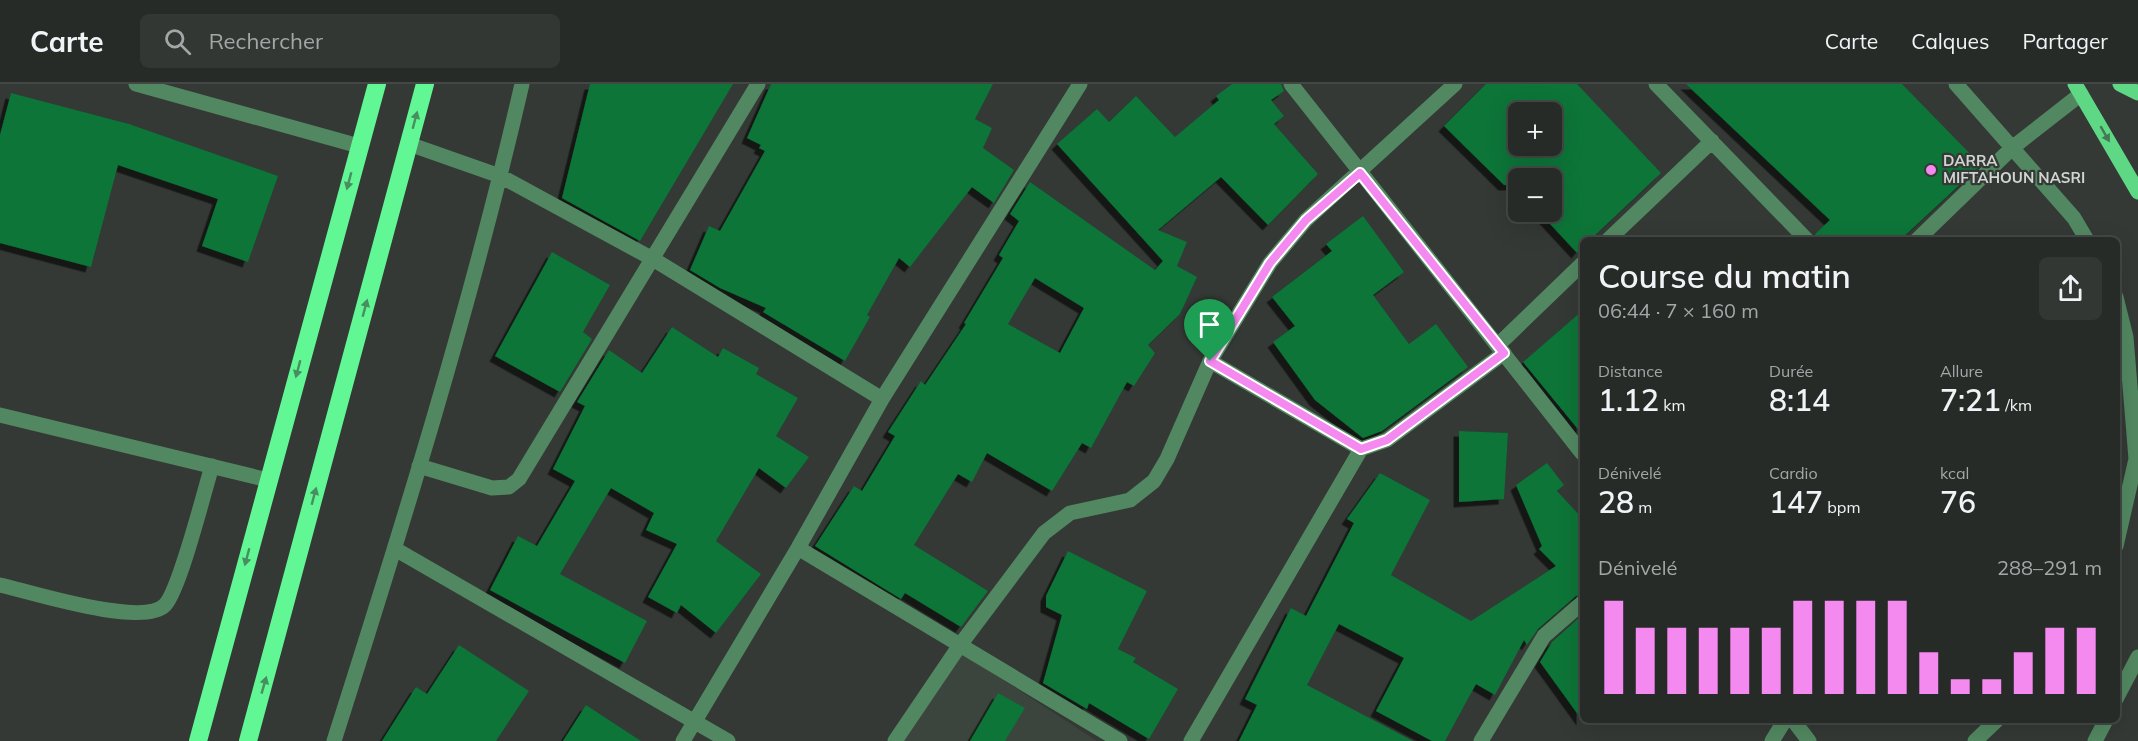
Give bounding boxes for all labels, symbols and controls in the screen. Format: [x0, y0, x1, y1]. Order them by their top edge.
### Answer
search box [140, 14, 560, 68]
text: Carte [30, 24, 104, 59]
icon: search [161, 25, 194, 58]
text: Rechercher [209, 27, 323, 55]
text: Carte [1825, 28, 1878, 54]
text: Calques [1911, 28, 1989, 54]
text: Partager [2022, 28, 2108, 54]
map controls [1508, 102, 1562, 222]
button: + [1508, 102, 1562, 156]
one-way arrow [411, 111, 421, 129]
one-way arrow [2099, 126, 2110, 142]
place label: DARRA MIFTAHOUN NASRI [1943, 151, 2085, 187]
marker: DARRA MIFTAHOUN NASRI [1924, 163, 1938, 177]
button: − [1508, 168, 1562, 222]
one-way arrow [344, 171, 354, 190]
text: Course du matin [1598, 255, 1851, 296]
button: share [2039, 257, 2102, 320]
text: 06:44 · 7 × 160 m [1598, 298, 1759, 323]
one-way arrow [361, 299, 370, 317]
pin [1184, 299, 1235, 361]
icon: arrive [1193, 308, 1226, 341]
one-way arrow [293, 360, 302, 378]
text: Distance [1598, 361, 1663, 381]
text: Durée [1769, 361, 1813, 381]
text: Allure [1940, 361, 1983, 381]
text: 1.12 [1598, 381, 1659, 419]
text: 8:14 [1769, 381, 1830, 419]
text: 7:21 [1940, 381, 2001, 419]
text: km [1659, 395, 1686, 415]
text: /km [2001, 395, 2032, 415]
text: Dénivelé [1598, 463, 1661, 483]
text: Cardio [1769, 463, 1818, 483]
text: kcal [1940, 463, 1969, 483]
text: 28 [1598, 483, 1634, 521]
text: 147 [1769, 483, 1823, 521]
text: 76 [1940, 483, 1976, 521]
one-way arrow [310, 487, 320, 506]
text: m [1634, 497, 1652, 517]
text: bpm [1823, 497, 1860, 517]
one-way arrow [242, 548, 252, 566]
text: Dénivelé [1598, 555, 1677, 580]
text: 288–291 m [1997, 555, 2102, 580]
one-way arrow [259, 676, 269, 694]

